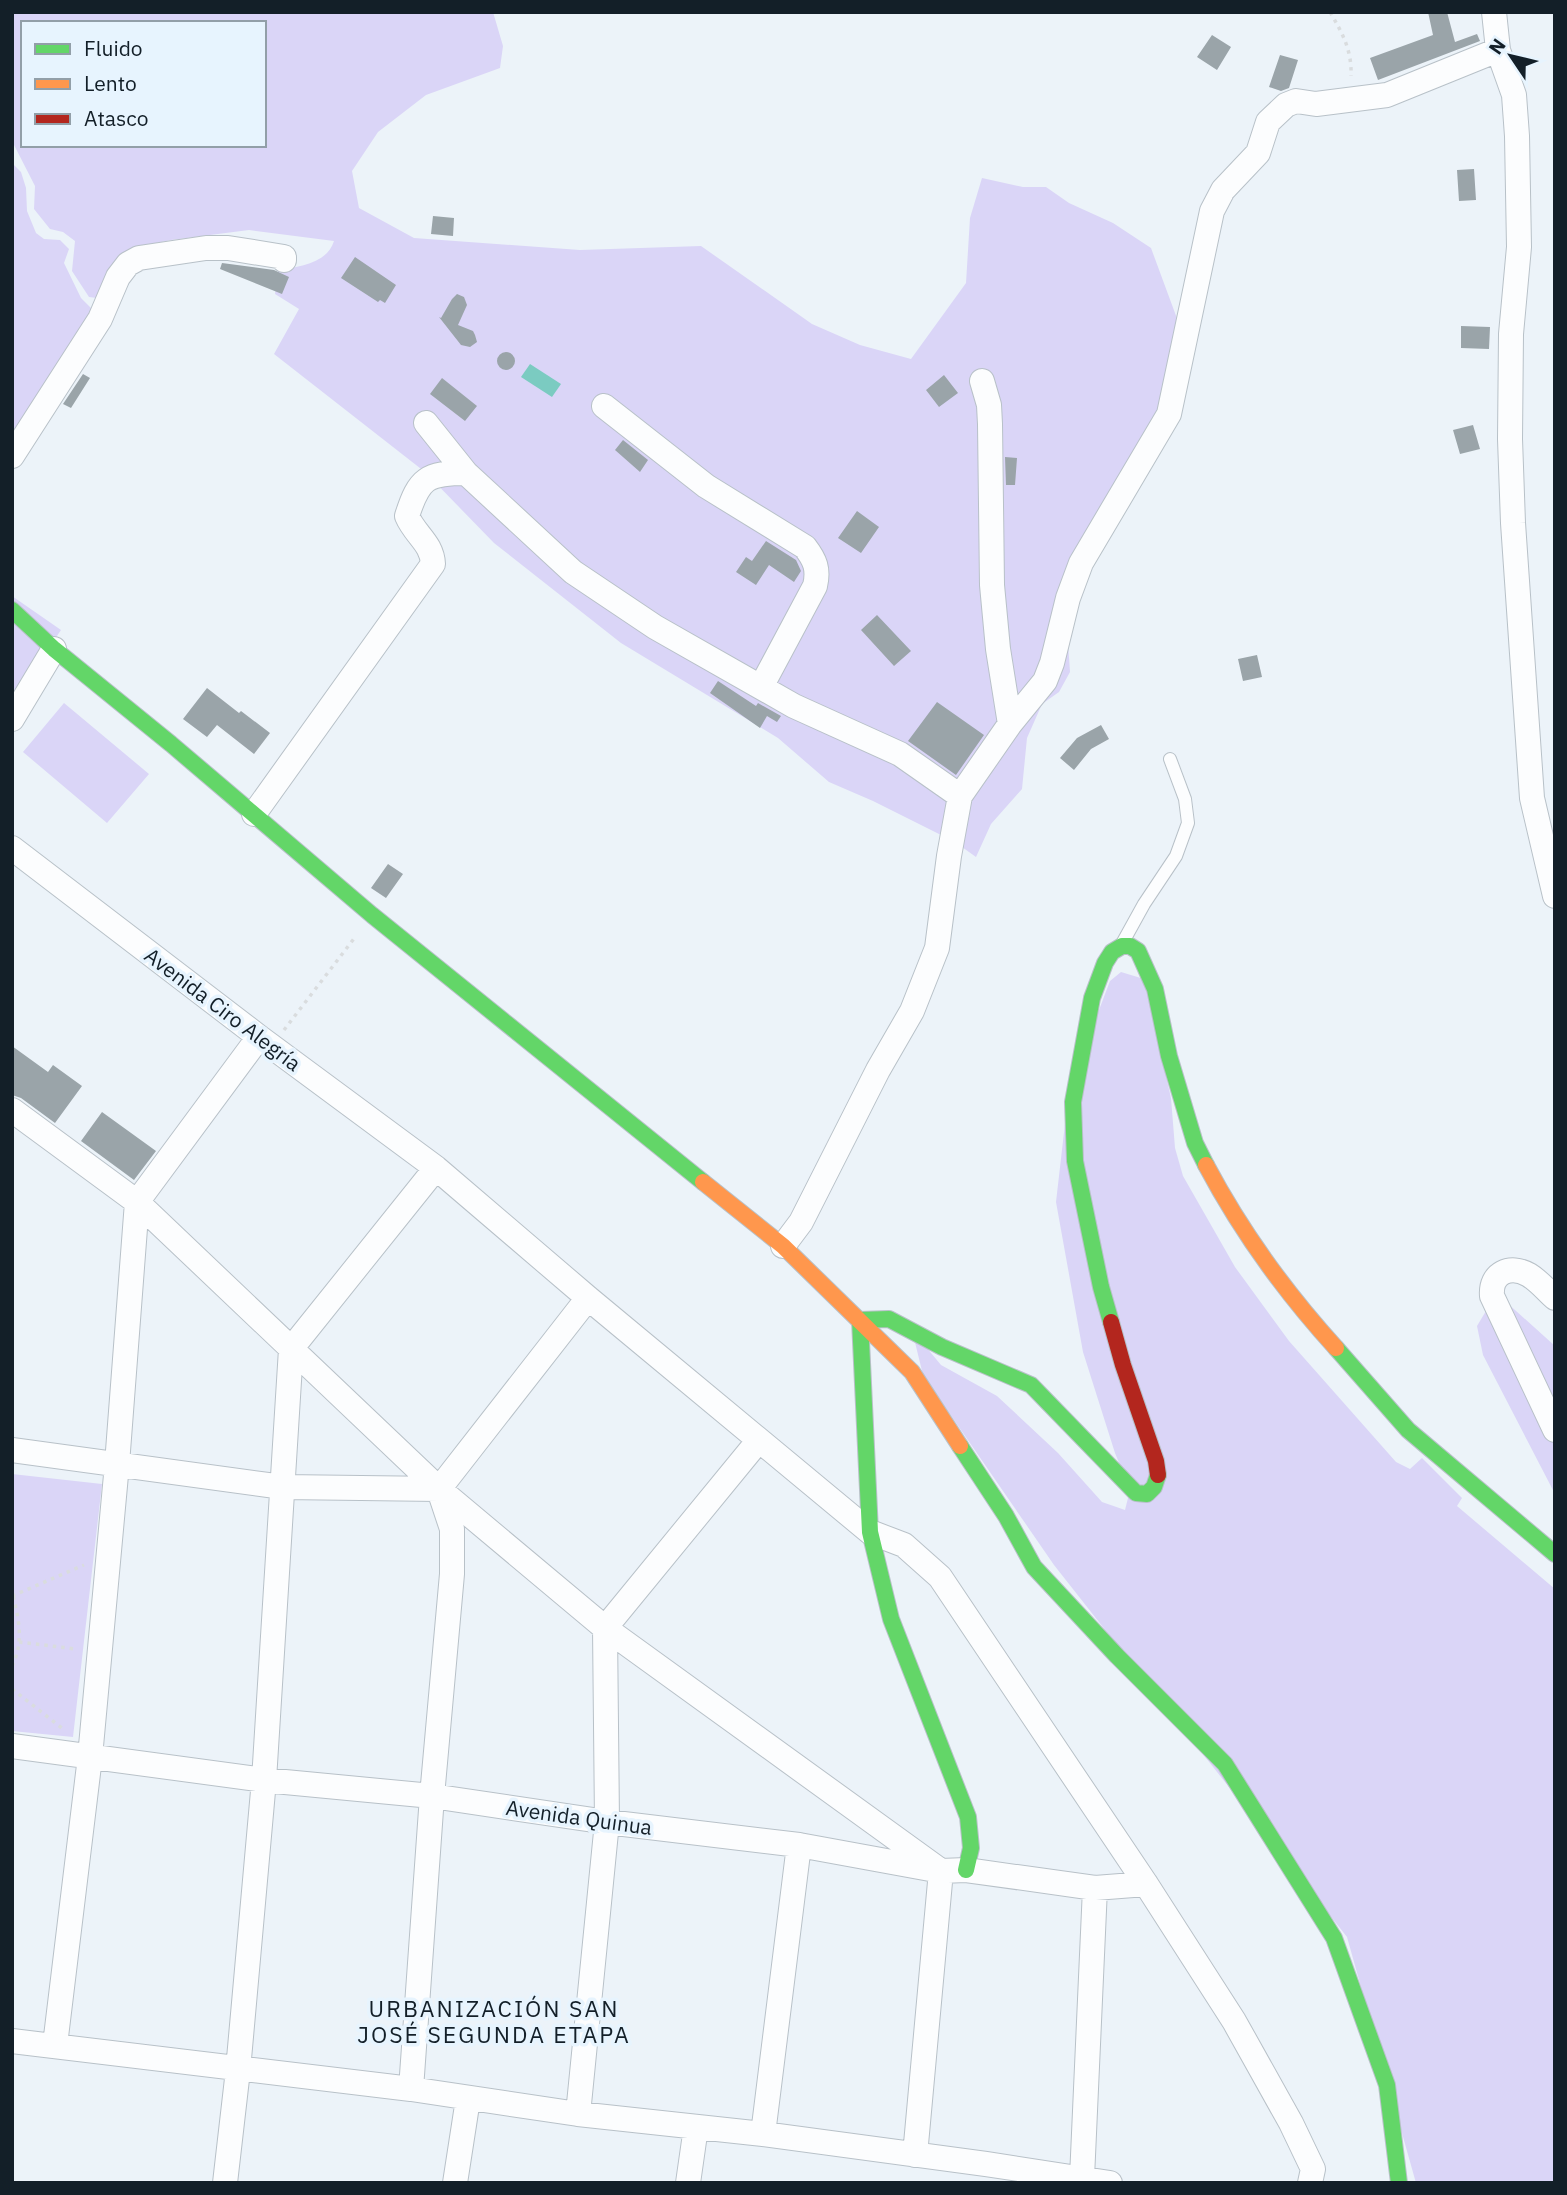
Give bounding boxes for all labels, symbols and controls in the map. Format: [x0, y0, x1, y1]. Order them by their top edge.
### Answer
legend [21, 21, 266, 147]
north arrow [1476, 21, 1546, 91]
text: Fluido [84, 34, 143, 62]
text: N [1483, 34, 1511, 59]
text: Lento [84, 69, 137, 97]
text: Atasco [84, 104, 148, 132]
street label: Avenida Ciro Alegría [139, 941, 307, 1077]
street label: Avenida Quinua [504, 1793, 654, 1841]
district label: URBANIZACIÓN SAN JOSÉ SEGUNDA ETAPA [357, 1993, 631, 2049]

